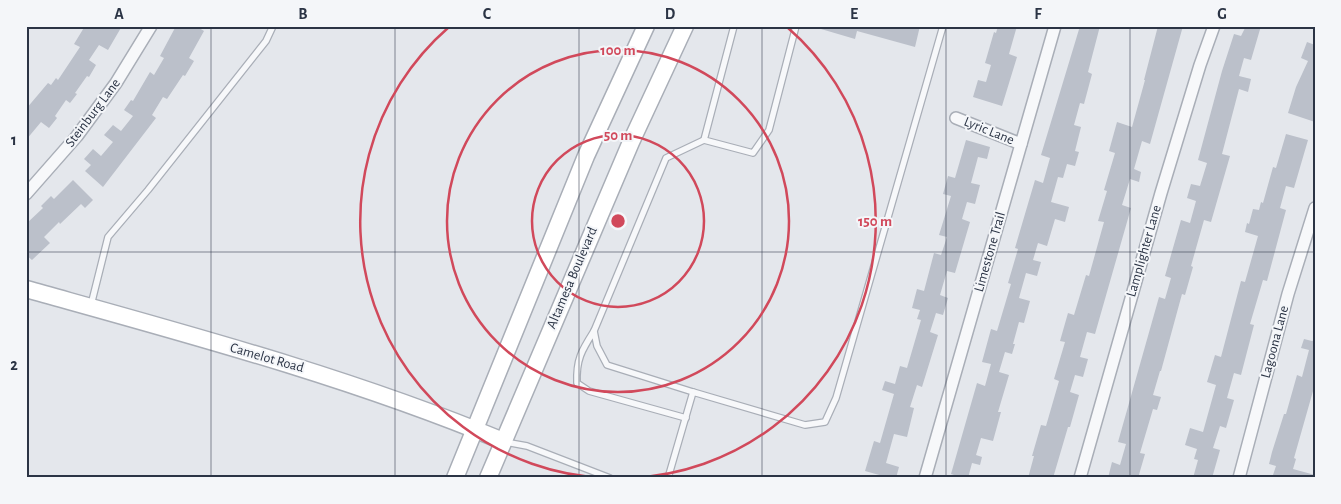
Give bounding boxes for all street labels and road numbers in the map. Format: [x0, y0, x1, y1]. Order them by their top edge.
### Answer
street label: Steinburg Lane [63, 76, 123, 150]
street label: Lyric Lane [962, 115, 1016, 147]
street label: Lamplighter Lane [1124, 204, 1164, 298]
street label: Limestone Trail [972, 210, 1008, 294]
street label: Altamesa Boulevard [544, 225, 600, 331]
street label: Lagoona Lane [1259, 304, 1291, 380]
street label: Camelot Road [228, 341, 306, 375]

